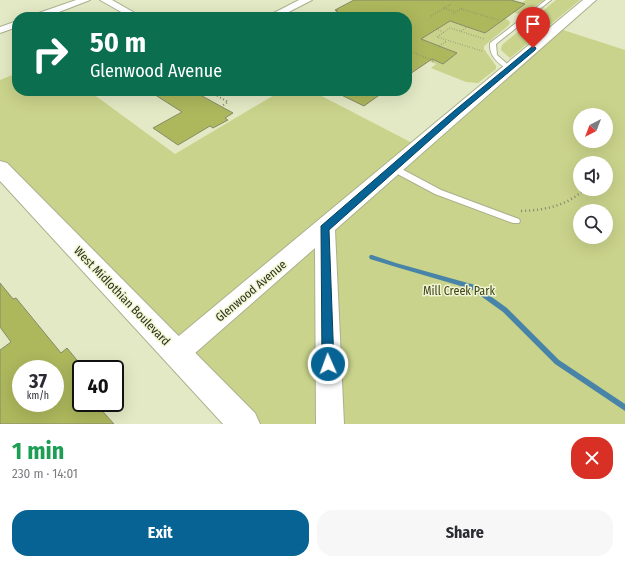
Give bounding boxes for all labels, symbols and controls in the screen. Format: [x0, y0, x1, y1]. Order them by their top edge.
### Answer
pin [516, 7.0, 550, 48]
icon: arrive [522, 13, 544, 35]
text: 50 m [90, 26, 146, 59]
icon: right [24, 28, 76, 80]
text: Glenwood Avenue [90, 60, 222, 82]
north arrow [573, 108, 613, 148]
map controls [573, 108, 613, 244]
button: sound [573, 156, 613, 196]
button: search [573, 204, 613, 244]
street label: West Midlothian Boulevard [71, 244, 173, 348]
street label: Glenwood Avenue [213, 257, 289, 325]
park label: Mill Creek Park [423, 284, 495, 298]
position arrow [307, 343, 349, 385]
speed limit sign: 40 [72, 360, 124, 412]
text: 37 [29, 369, 47, 393]
text: km/h [27, 390, 49, 402]
text: 1 min [12, 437, 64, 465]
button: close [571, 437, 613, 479]
text: 230 m · 14:01 [12, 466, 78, 481]
button: Exit [12, 510, 309, 556]
button: Share [317, 510, 613, 556]

